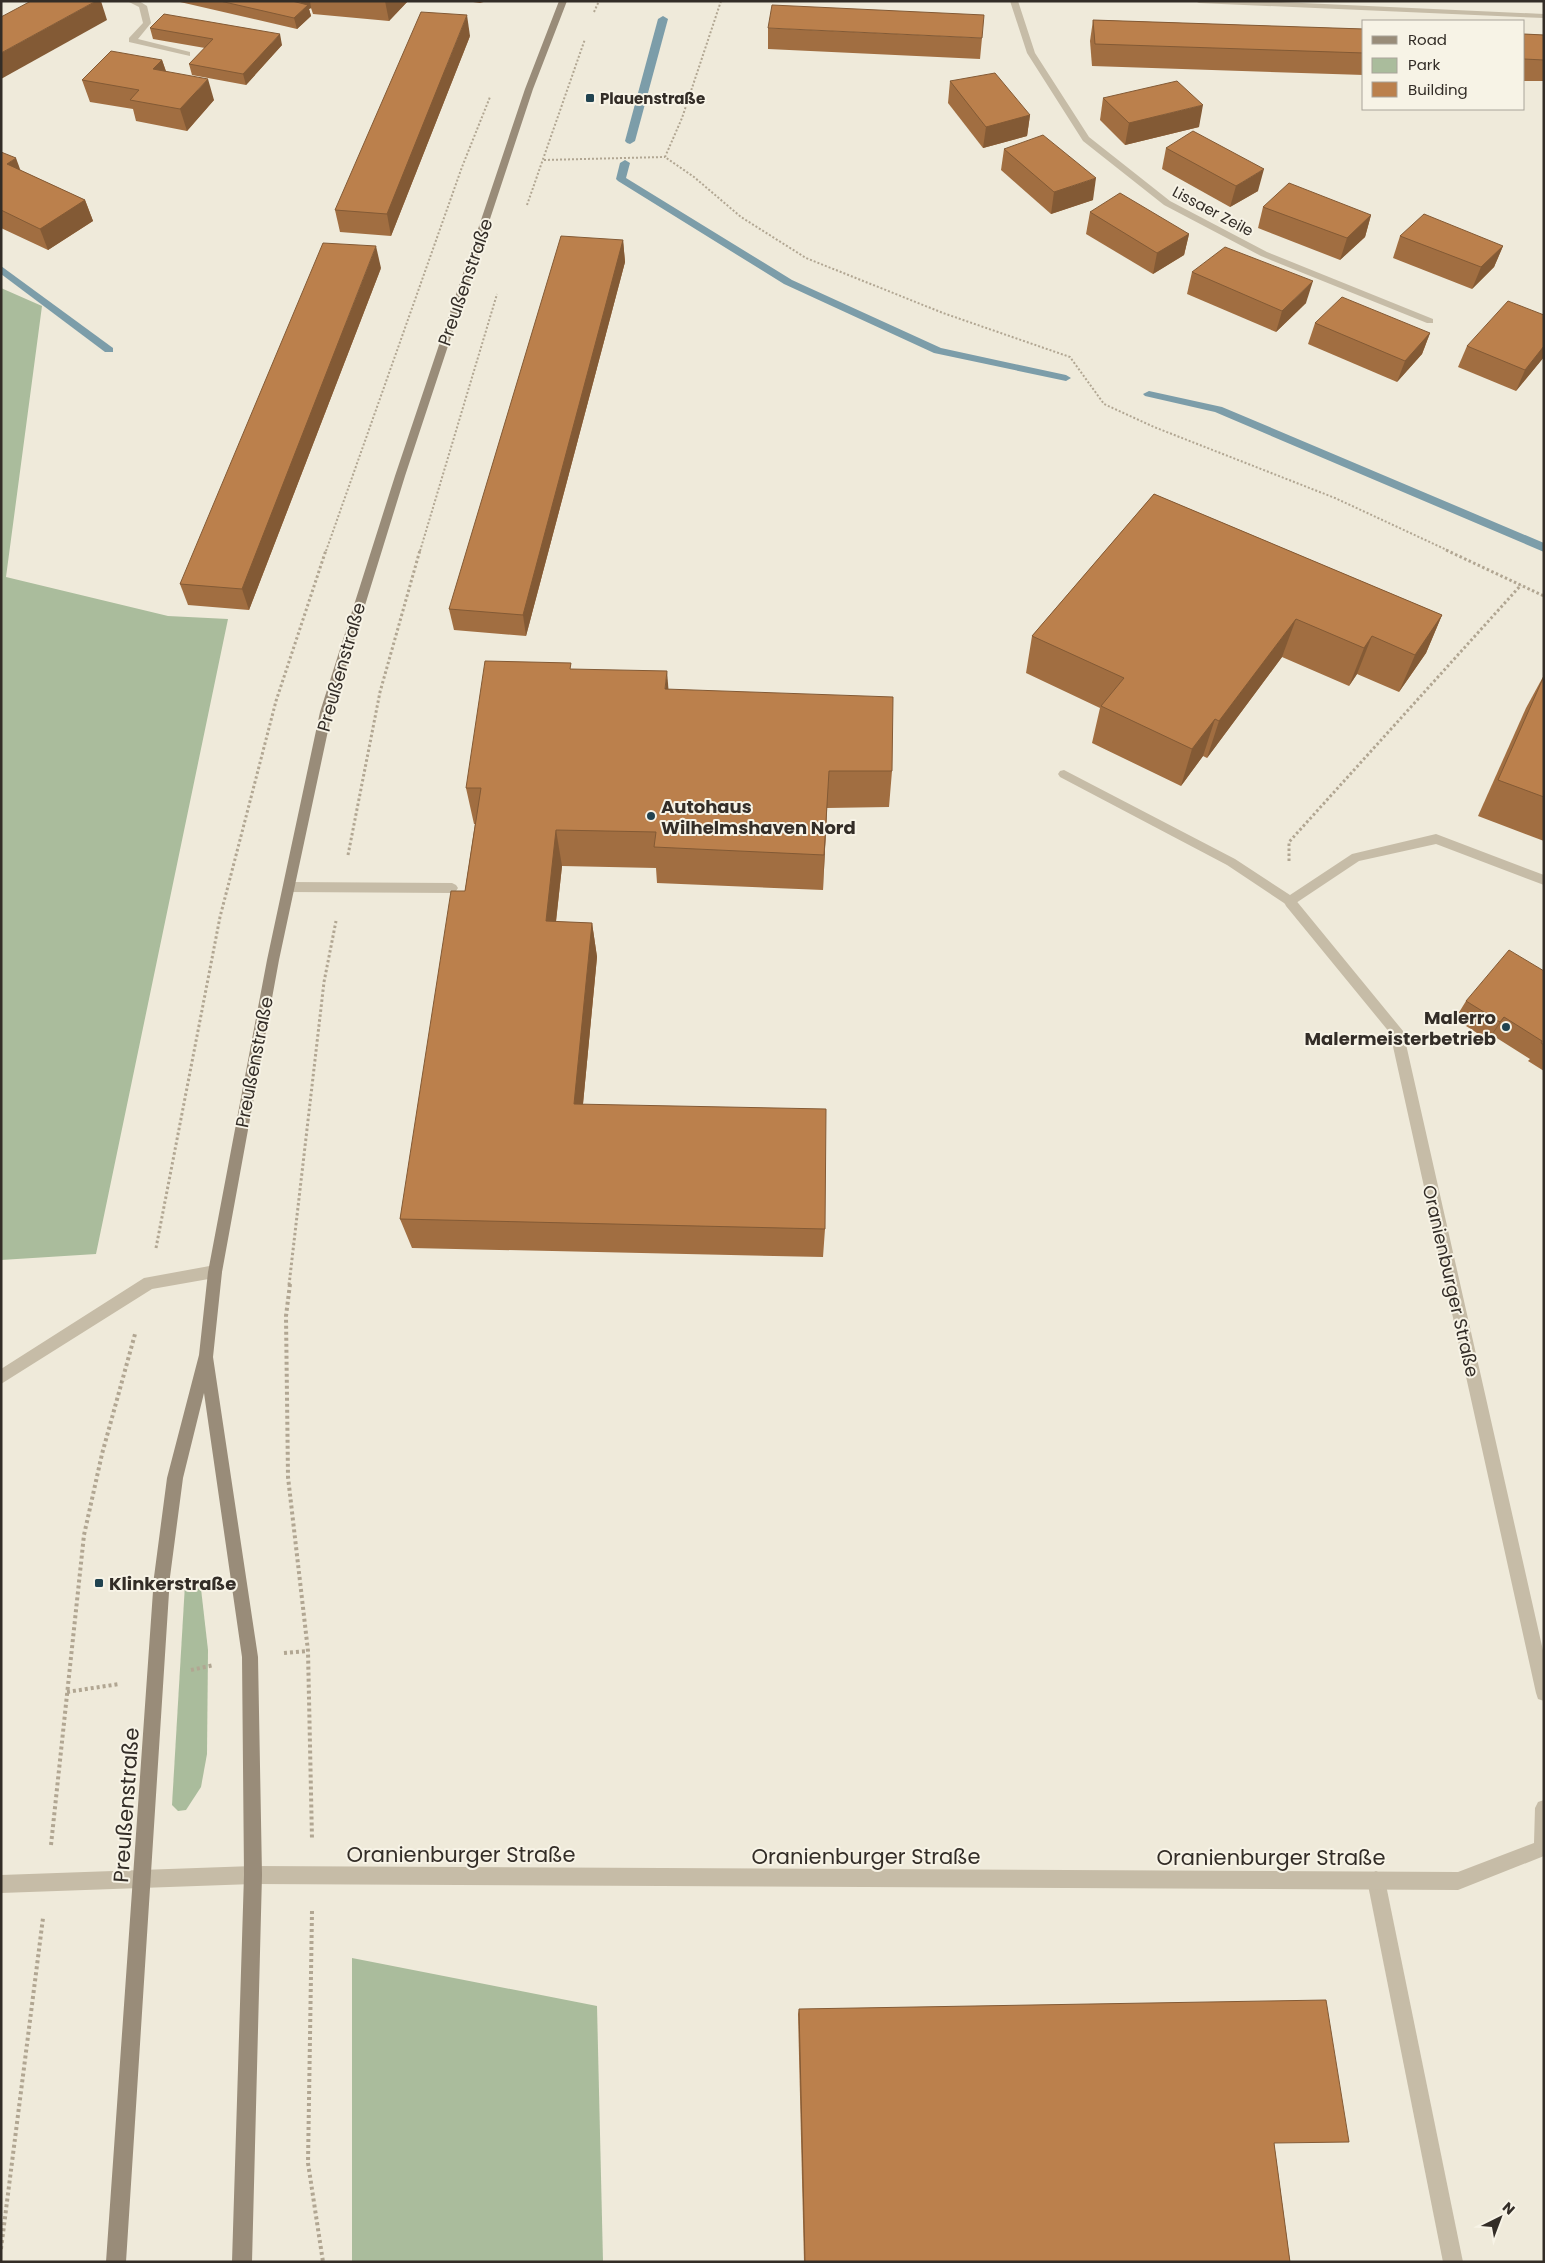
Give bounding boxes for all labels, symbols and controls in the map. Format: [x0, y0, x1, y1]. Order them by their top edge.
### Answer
legend [1362, 20, 1525, 110]
text: Road [1408, 29, 1447, 50]
text: Park [1408, 54, 1440, 75]
text: Building [1408, 79, 1468, 100]
place label: Plauenstraße [600, 88, 705, 109]
marker: Plauenstraße [584, 92, 596, 104]
street label: Lissaer Zeile [1169, 181, 1257, 241]
street label: Preußenstraße [432, 215, 498, 349]
street label: Preußenstraße [311, 600, 371, 734]
place label: Autohaus Wilhelmshaven Nord [661, 794, 856, 840]
marker: Autohaus Wilhelmshaven Nord [645, 810, 657, 822]
street label: Preußenstraße [229, 994, 279, 1130]
place label: Malerro Malermeisterbetrieb [1305, 1005, 1496, 1051]
marker: Malerro Malermeisterbetrieb [1500, 1021, 1512, 1033]
street label: Oranienburger Straße [1417, 1183, 1485, 1379]
place label: Klinkerstraße [109, 1571, 236, 1596]
marker: Klinkerstraße [93, 1577, 105, 1589]
street label: Preußenstraße [106, 1727, 146, 1883]
street label: Oranienburger Straße [346, 1840, 576, 1869]
street label: Oranienburger Straße [751, 1842, 981, 1871]
street label: Oranienburger Straße [1156, 1843, 1386, 1872]
north arrow [1475, 2193, 1525, 2243]
text: N [1498, 2197, 1519, 2219]

